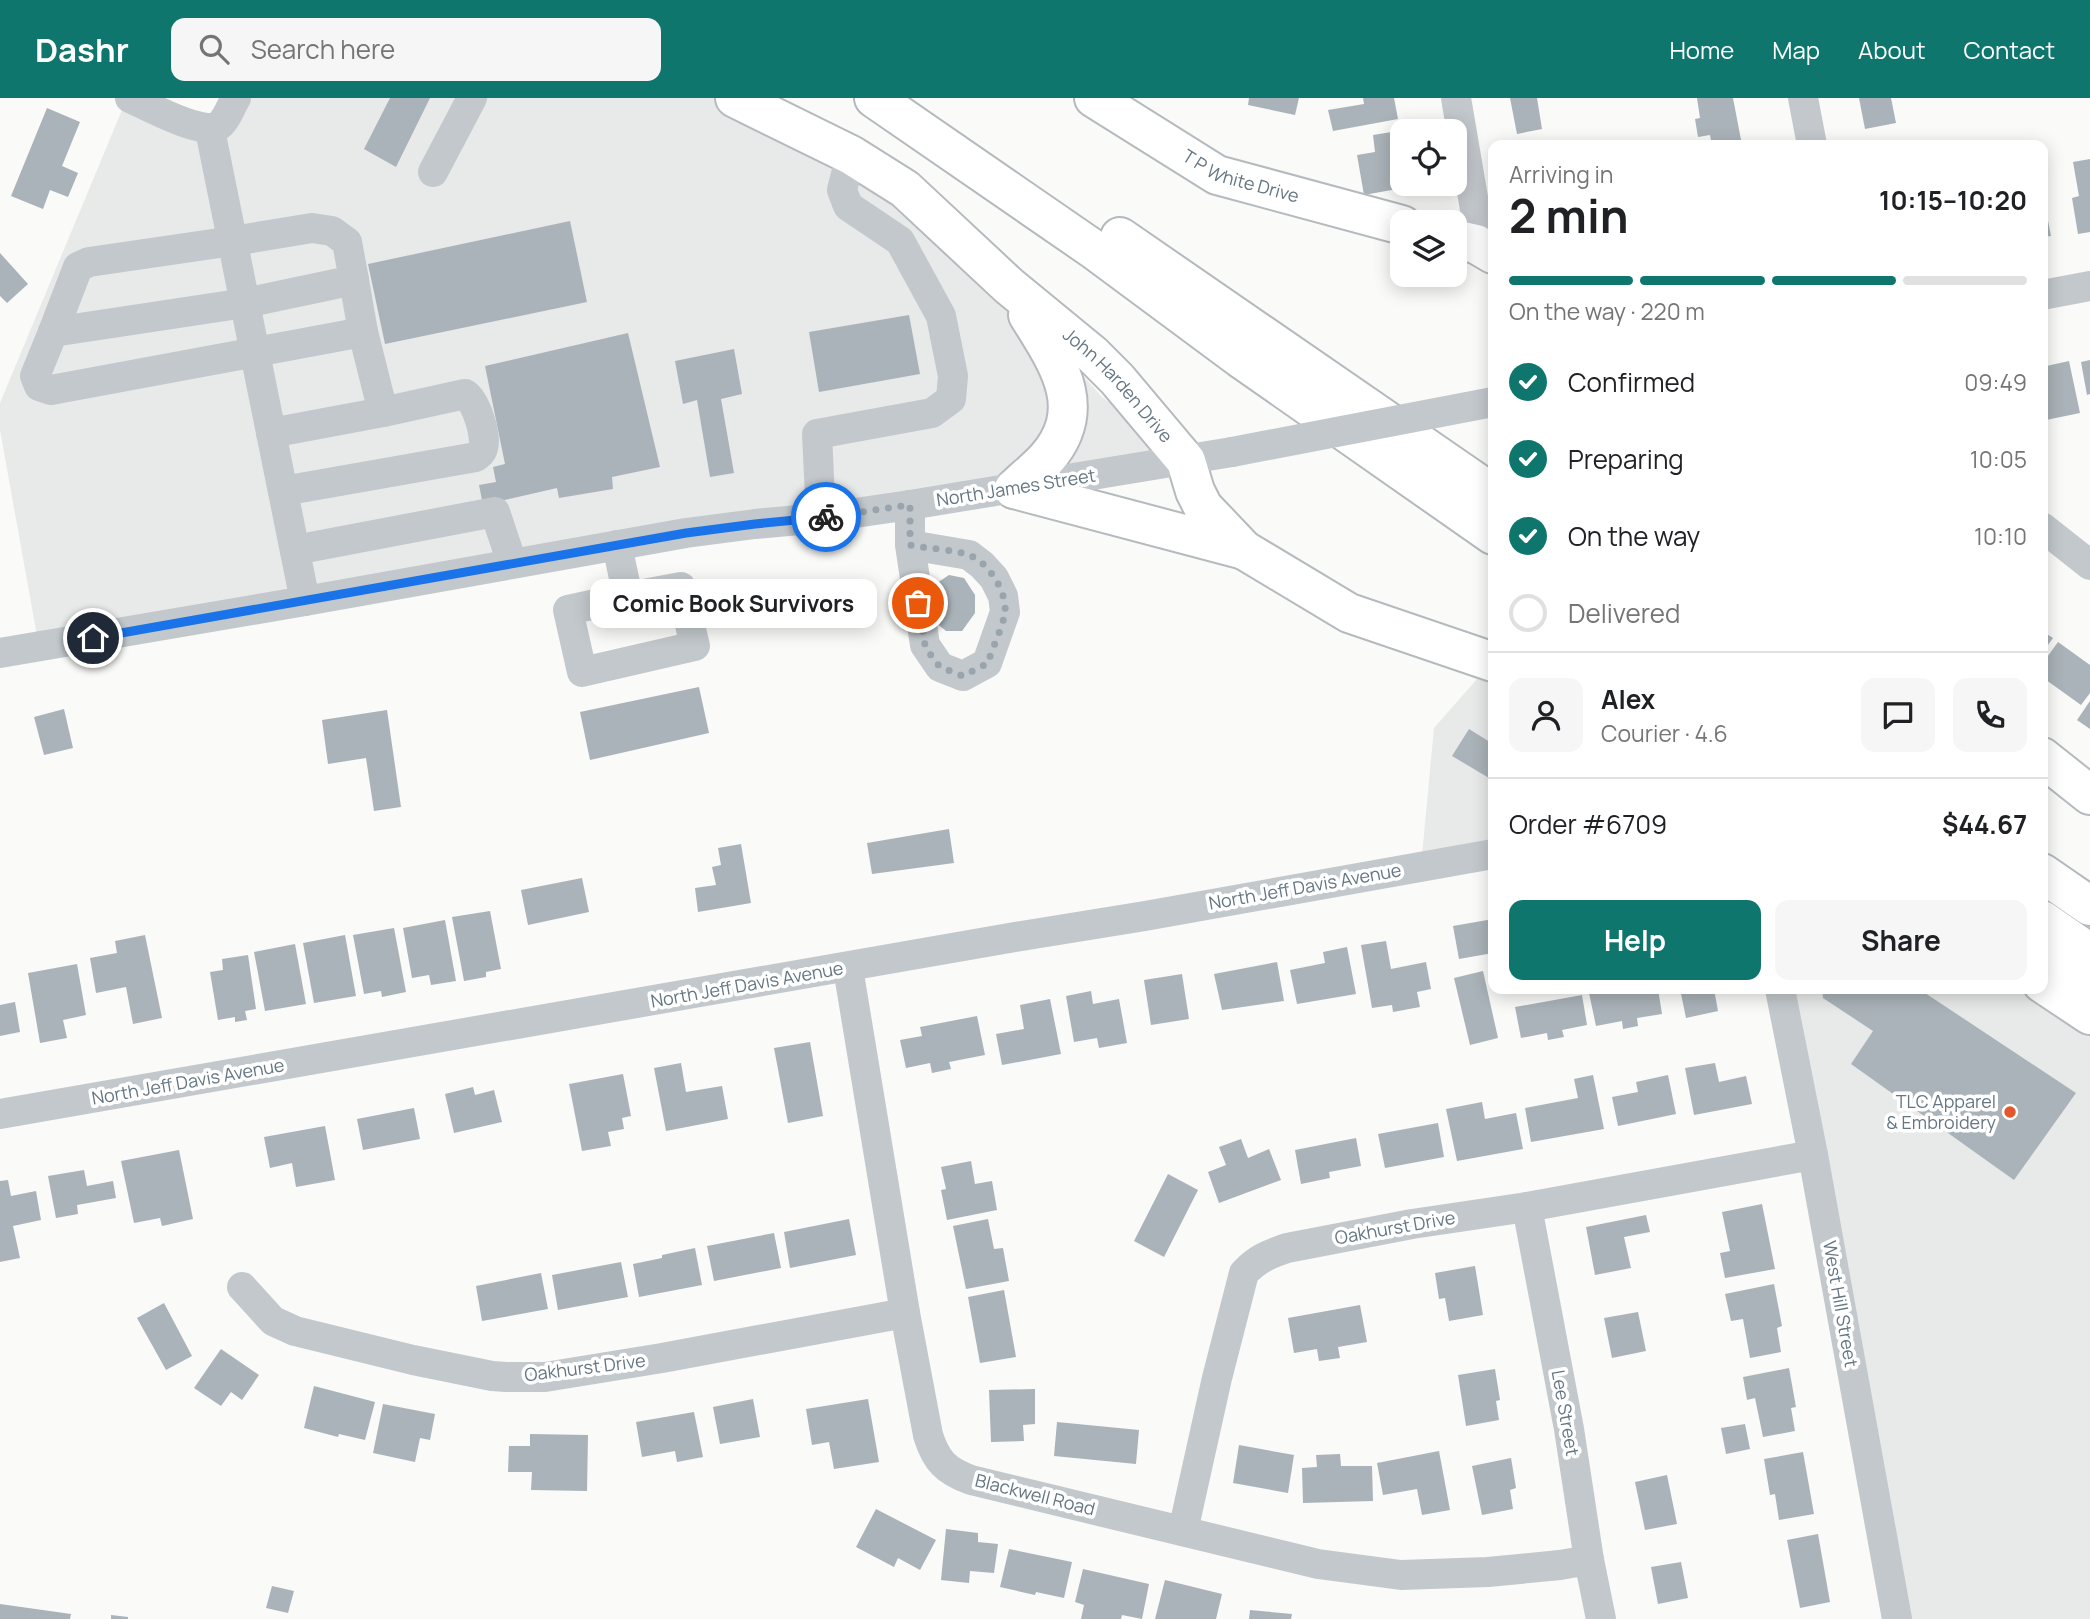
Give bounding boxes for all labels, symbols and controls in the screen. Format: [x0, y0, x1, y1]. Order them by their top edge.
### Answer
search box [171, 18, 661, 81]
text: Dashr [35, 27, 129, 72]
icon: search [195, 30, 233, 68]
text: Search here [251, 31, 395, 67]
text: Home [1669, 33, 1734, 66]
text: Map [1772, 33, 1820, 66]
text: About [1858, 33, 1926, 66]
text: Contact [1964, 33, 2055, 66]
map controls [1390, 119, 1467, 287]
button: locate [1390, 119, 1467, 196]
street label: T P White Drive [1178, 143, 1302, 208]
text: Arriving in [1509, 158, 1614, 190]
text: 10:15–10:20 [1879, 182, 2027, 218]
text: 2 min [1509, 184, 1629, 247]
button: layers [1390, 210, 1467, 287]
text: On the way · 220 m [1509, 295, 1705, 327]
street label: John Harden Drive [1058, 322, 1179, 447]
icon: check [1509, 363, 1547, 401]
text: Confirmed [1568, 364, 1695, 400]
text: 09:49 [1964, 366, 2027, 398]
icon: check [1509, 440, 1547, 478]
text: Preparing [1568, 441, 1684, 477]
text: 10:05 [1970, 443, 2027, 475]
street label: North James Street [934, 463, 1097, 511]
courier [791, 482, 861, 552]
icon: bike [807, 498, 845, 536]
icon: check [1509, 517, 1547, 555]
text: On the way [1568, 518, 1700, 554]
text: 10:10 [1974, 520, 2027, 552]
pin [888, 573, 948, 633]
callout: Comic Book Survivors [589, 578, 876, 628]
icon: bag [899, 584, 937, 622]
text: Comic Book Survivors [613, 587, 854, 619]
text: Delivered [1568, 595, 1680, 631]
pin [63, 608, 123, 668]
icon: home [74, 619, 112, 657]
button: person [1509, 678, 1583, 752]
button: chat [1861, 678, 1935, 752]
button: phone [1953, 678, 2027, 752]
text: Alex [1601, 681, 1655, 717]
text: Courier · 4.6 [1601, 717, 1728, 749]
text: Order #6709 [1509, 806, 1667, 842]
text: $44.67 [1942, 806, 2027, 842]
street label: North Jeff Davis Avenue [1207, 857, 1403, 915]
button: Help [1509, 900, 1761, 980]
button: Share [1775, 900, 2027, 980]
street label: North Jeff Davis Avenue [649, 955, 845, 1013]
street label: North Jeff Davis Avenue [90, 1052, 286, 1110]
place label: TLC Apparel & Embroidery [1886, 1089, 1997, 1134]
marker: TLC Apparel & Embroidery [2002, 1104, 2018, 1120]
street label: Oakhurst Drive [1333, 1205, 1457, 1249]
street label: West Hill Street [1818, 1239, 1864, 1369]
street label: Oakhurst Drive [523, 1348, 647, 1386]
street label: Lee Street [1547, 1368, 1585, 1458]
street label: Blackwell Road [973, 1468, 1098, 1521]

